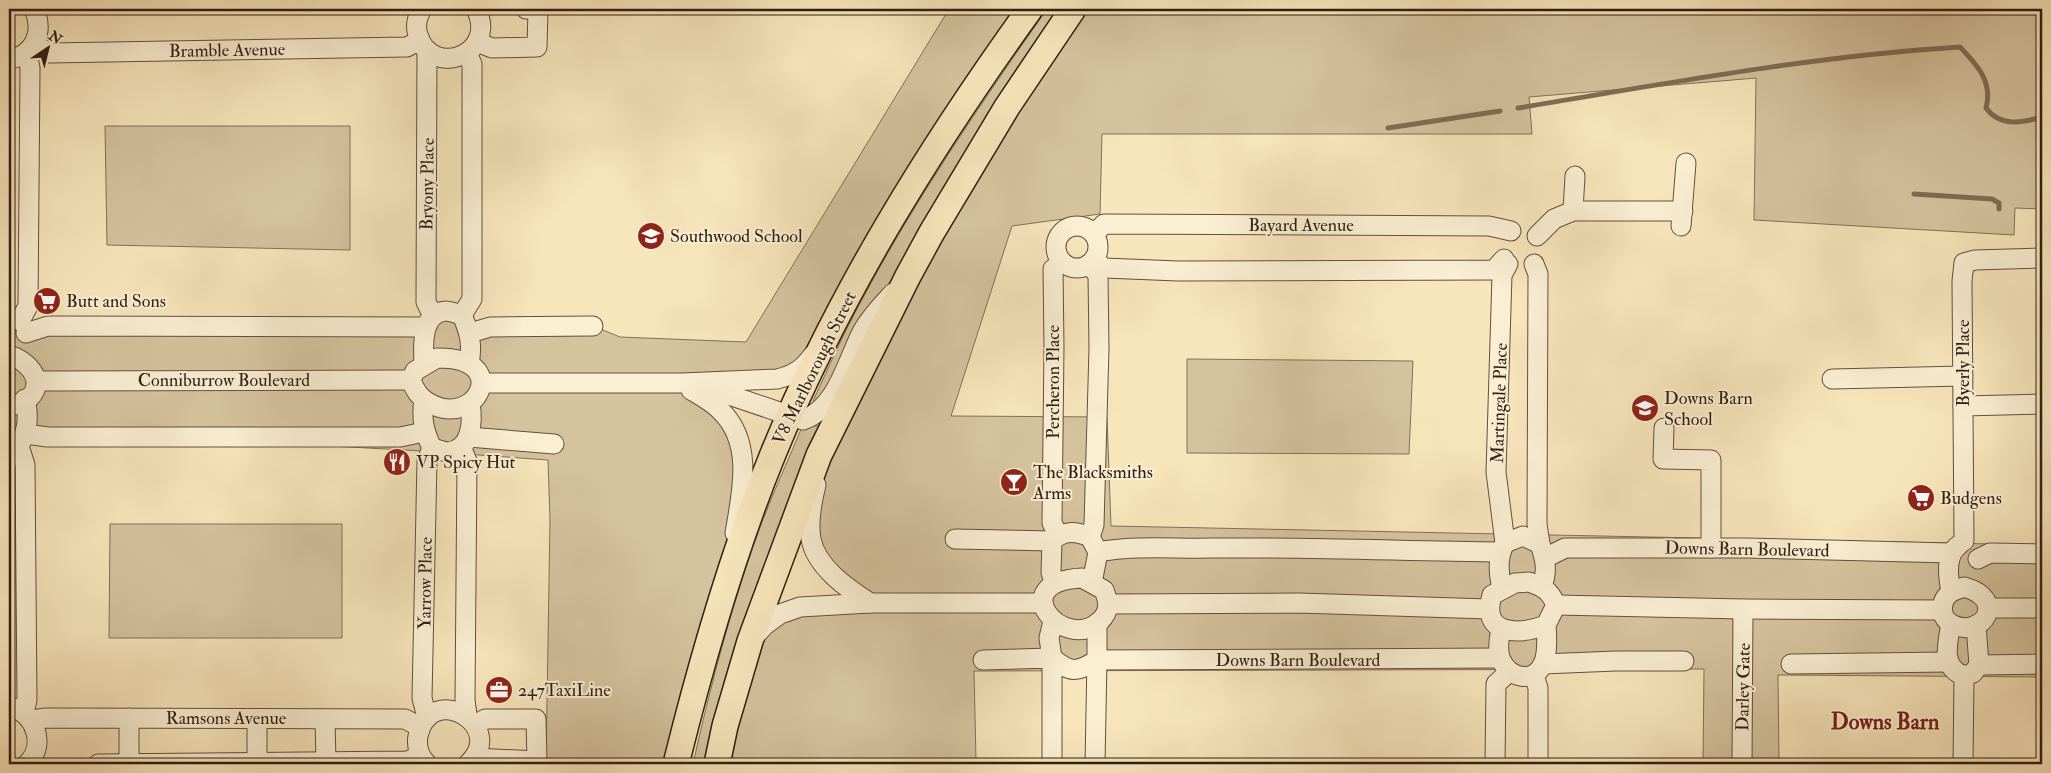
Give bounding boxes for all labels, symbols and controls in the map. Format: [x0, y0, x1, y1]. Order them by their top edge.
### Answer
north arrow [22, 22, 72, 72]
text: N [44, 27, 66, 49]
street label: Bramble Avenue [169, 38, 286, 63]
street label: Bryony Place [415, 137, 440, 231]
street label: Bayard Avenue [1248, 214, 1354, 237]
school or university icon: Southwood School [636, 221, 666, 251]
place label: Southwood School [670, 225, 803, 248]
supermarket icon: Butt and Sons [32, 286, 62, 316]
street label: V8 Marlborough Street [767, 287, 862, 449]
place label: Butt and Sons [66, 290, 166, 313]
street label: Byerly Place [1952, 319, 1975, 407]
street label: Percheron Place [1042, 324, 1065, 439]
street label: Martingale Place [1486, 342, 1513, 464]
street label: Conniburrow Boulevard [138, 369, 310, 392]
place label: Downs Barn School [1664, 387, 1753, 431]
school or university icon: Downs Barn School [1630, 393, 1660, 423]
restaurant icon: VP Spicy Hut [382, 447, 412, 477]
place label: VP Spicy Hut [416, 451, 516, 474]
place label: The Blacksmiths Arms [1032, 461, 1153, 505]
bar icon: The Blacksmiths Arms [999, 467, 1029, 497]
supermarket icon: Budgens [1906, 483, 1936, 513]
place label: Budgens [1940, 487, 2002, 510]
street label: Yarrow Place [413, 536, 438, 629]
street label: Downs Barn Boulevard [1664, 537, 1830, 562]
street label: Darley Gate [1731, 642, 1756, 731]
street label: Downs Barn Boulevard [1216, 649, 1381, 672]
office icon: 247TaxiLine [484, 675, 514, 705]
place label: 247TaxiLine [518, 679, 611, 702]
street label: Ramsons Avenue [166, 707, 287, 730]
district label: Downs Barn [1831, 708, 1940, 736]

